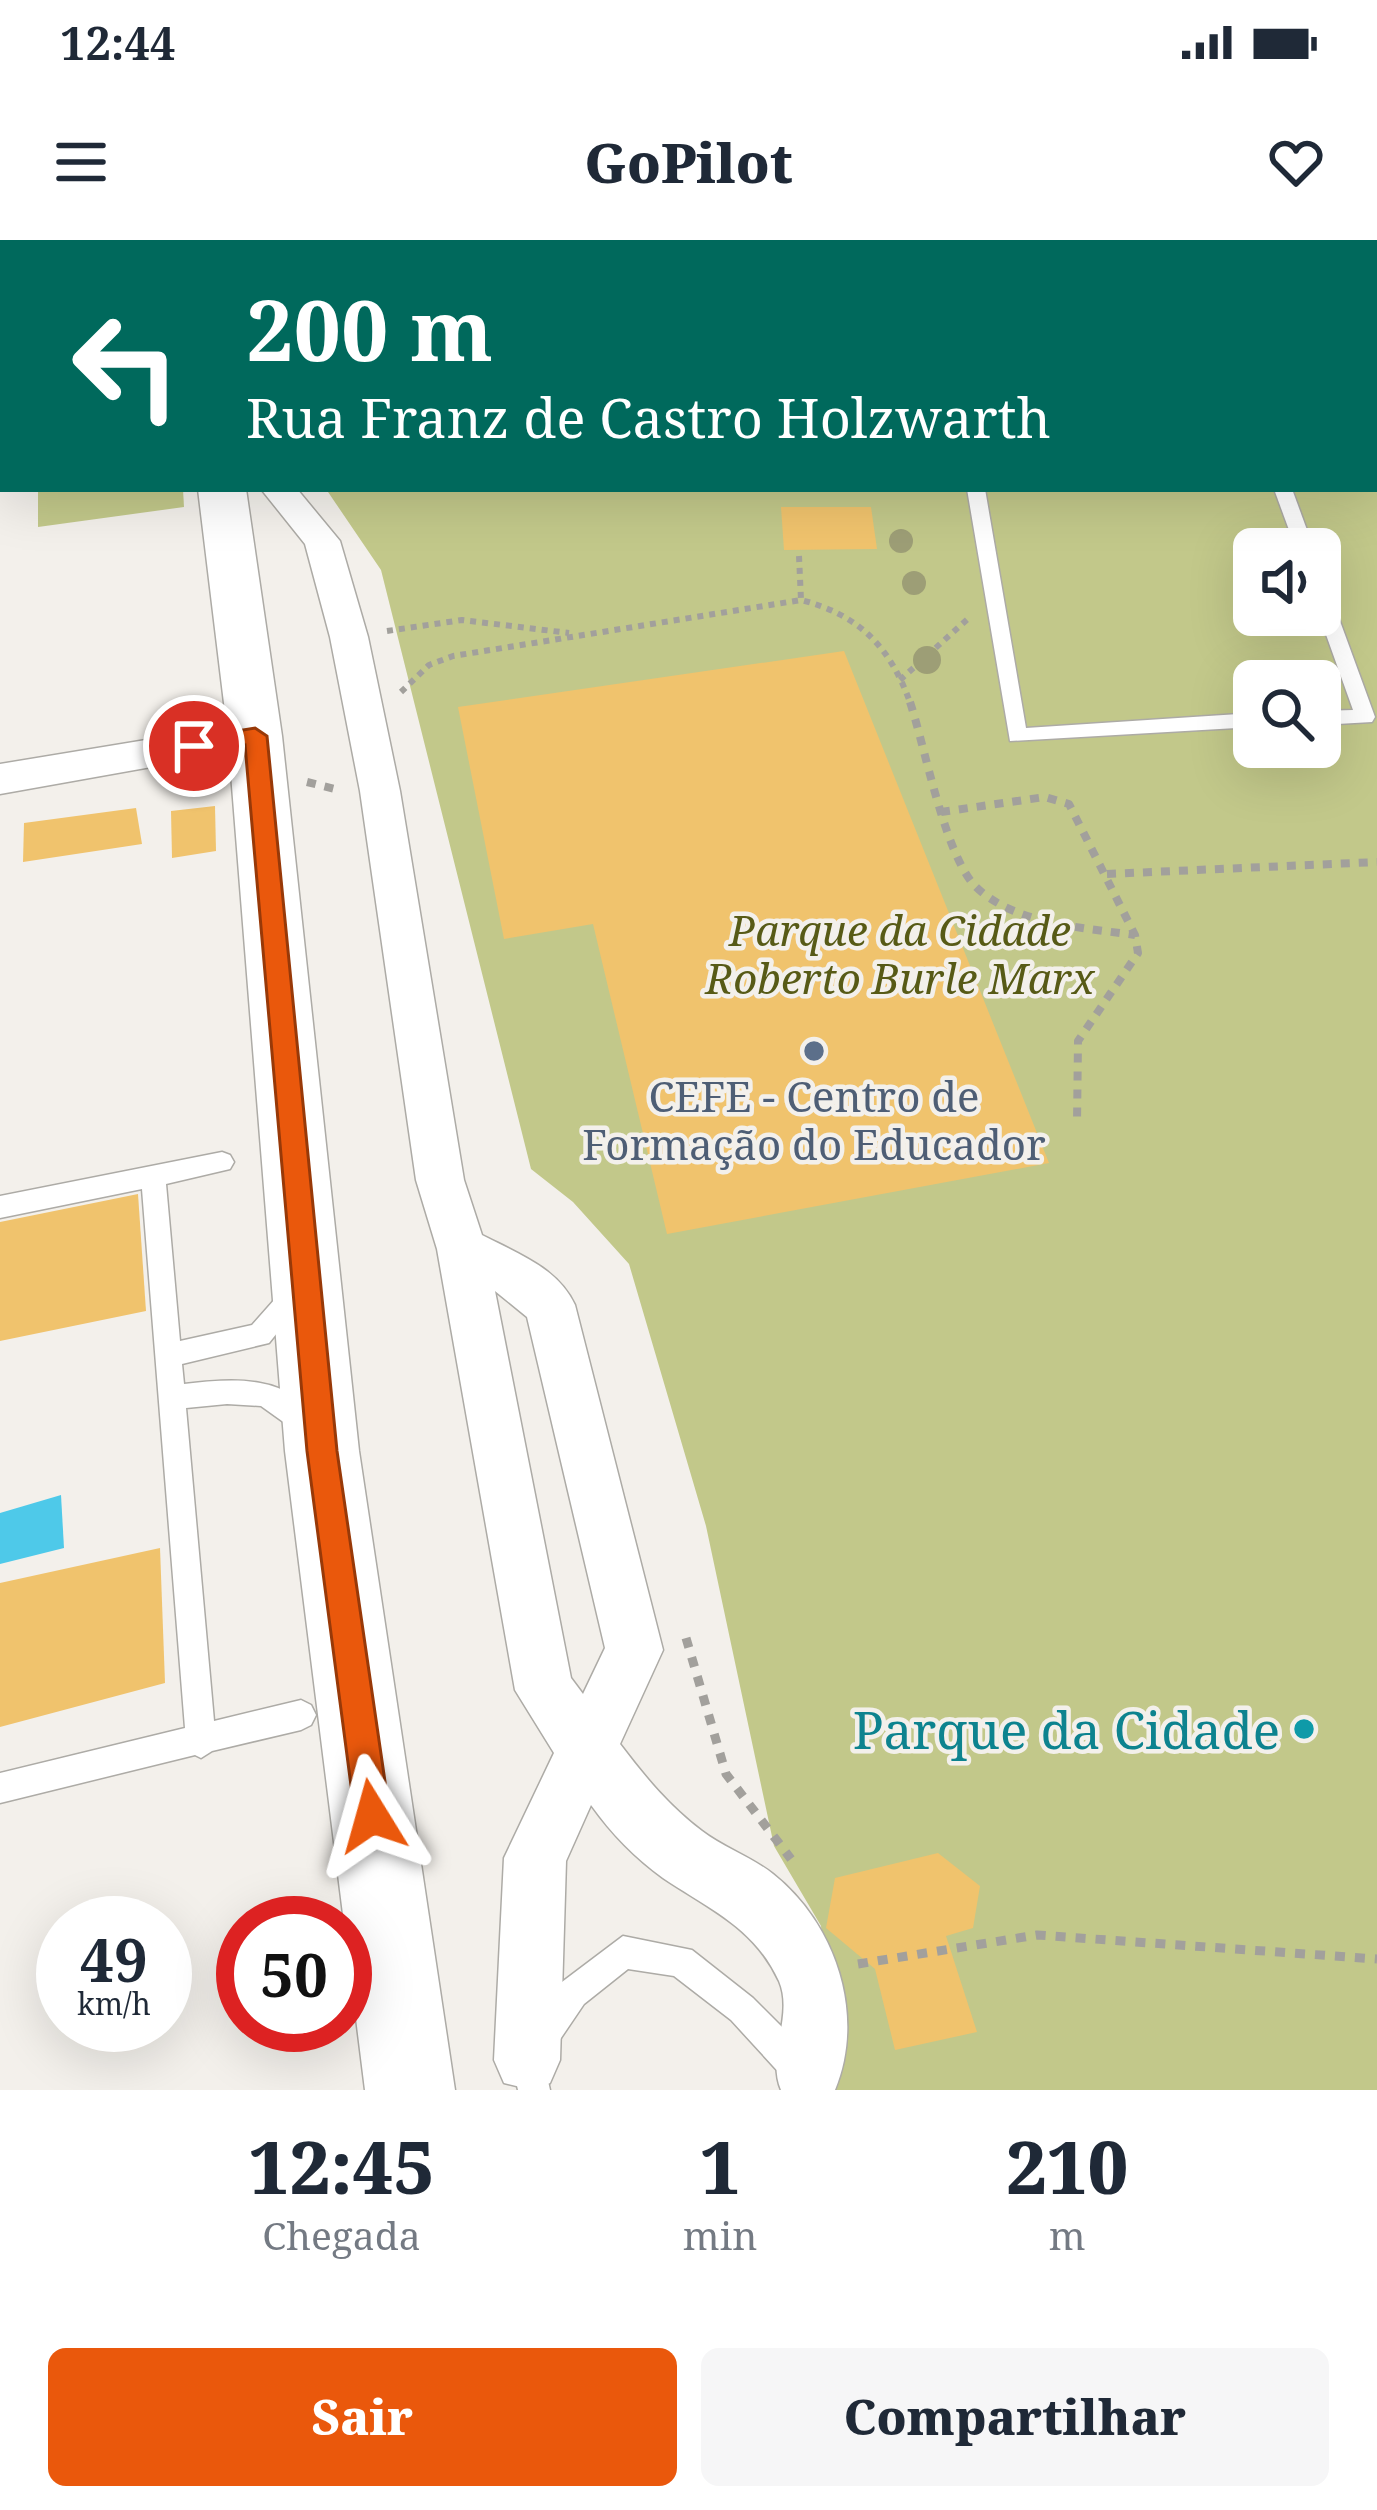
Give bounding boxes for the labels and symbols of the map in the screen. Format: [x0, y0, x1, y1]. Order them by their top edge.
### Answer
pin [143, 695, 245, 797]
park label: Parque da Cidade Roberto Burle Marx [704, 901, 1096, 1006]
marker: CEFE - Centro de Formação do Educador [801, 1038, 827, 1064]
place label: CEFE - Centro de Formação do Educador [582, 1067, 1046, 1172]
place label: Parque da Cidade [853, 1694, 1280, 1764]
marker: Parque da Cidade [1291, 1716, 1317, 1742]
position arrow [309, 1753, 435, 1879]
speed limit sign: 50 [216, 1896, 372, 2052]

